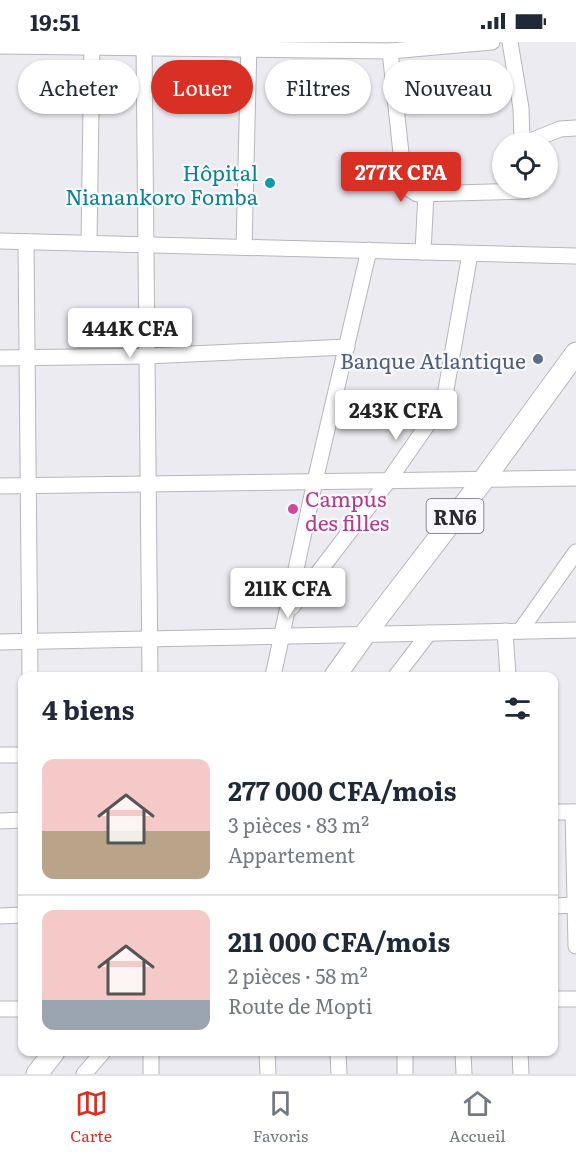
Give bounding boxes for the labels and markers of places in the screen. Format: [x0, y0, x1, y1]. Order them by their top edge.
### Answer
pin: 277K CFA [339, 152, 463, 203]
place label: Hôpital Nianankoro Fomba [65, 156, 259, 211]
marker: Hôpital Nianankoro Fomba [263, 176, 277, 190]
pin: 444K CFA [68, 308, 192, 359]
place label: Banque Atlantique [340, 344, 526, 375]
marker: Banque Atlantique [531, 352, 545, 366]
pin: 243K CFA [334, 390, 458, 441]
place label: Campus des filles [305, 482, 389, 537]
marker: Campus des filles [286, 502, 300, 516]
pin: 211K CFA [226, 568, 350, 619]

